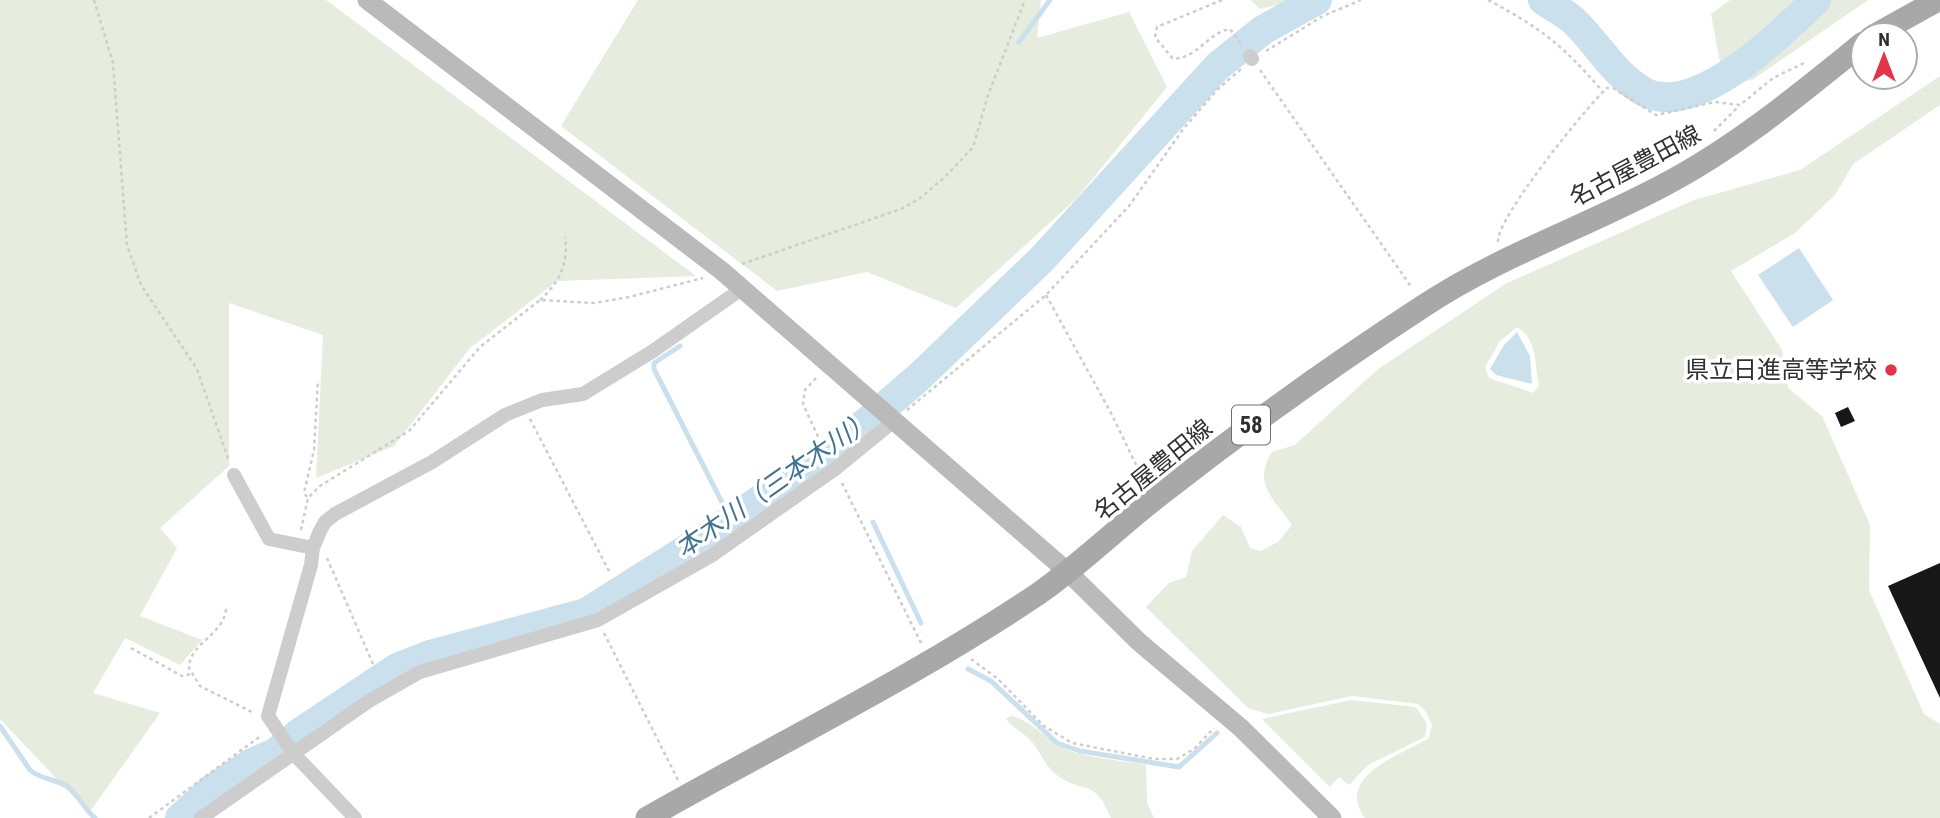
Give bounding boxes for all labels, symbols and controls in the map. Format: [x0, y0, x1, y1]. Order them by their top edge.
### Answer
north arrow [1849, 21, 1919, 91]
text: N [1878, 28, 1890, 51]
street label: 名古屋豊田線 [1565, 120, 1705, 212]
place label: 県立日進高等学校 [1685, 356, 1877, 384]
marker: 県立日進高等学校 [1883, 362, 1899, 378]
water label: 本木川（三本木川） [670, 405, 878, 563]
road number: 58 [1232, 406, 1270, 444]
street label: 名古屋豊田線 [1088, 414, 1218, 526]

